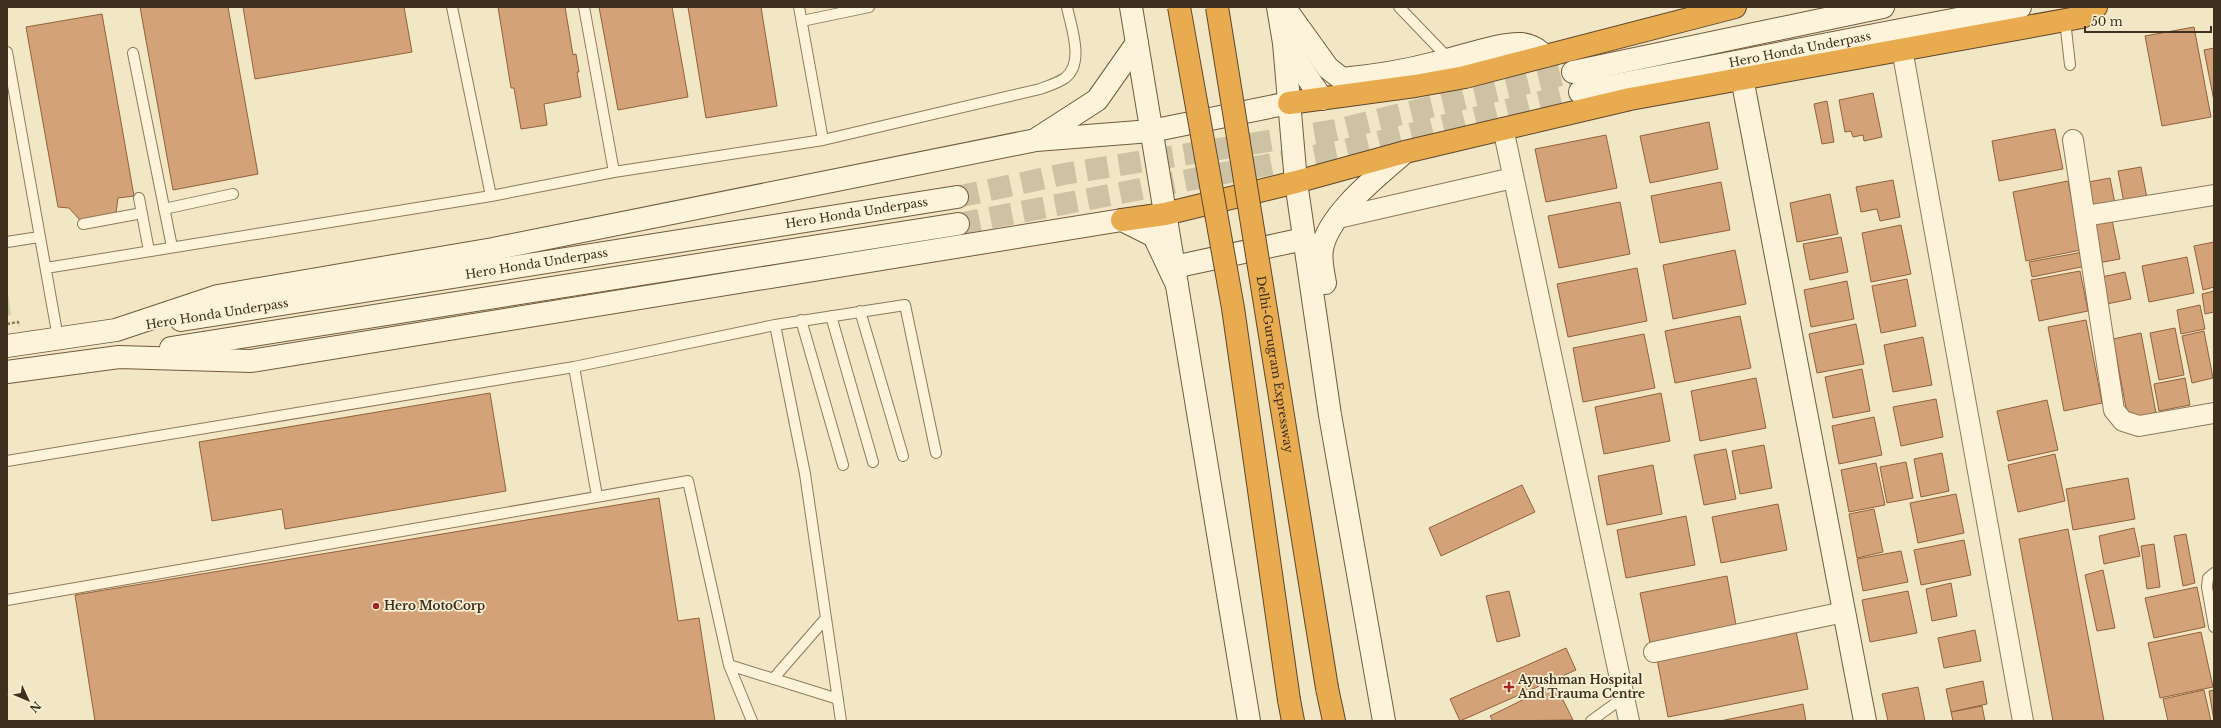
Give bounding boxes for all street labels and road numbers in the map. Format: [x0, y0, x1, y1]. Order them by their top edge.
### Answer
street label: Hero Honda Underpass [1728, 28, 1872, 70]
street label: Hero Honda Underpass [784, 194, 929, 231]
street label: Hero Honda Underpass [464, 244, 609, 282]
street label: Delhi-Gurugram Expressway [1254, 275, 1297, 454]
street label: Hero Honda Underpass [145, 295, 289, 332]

